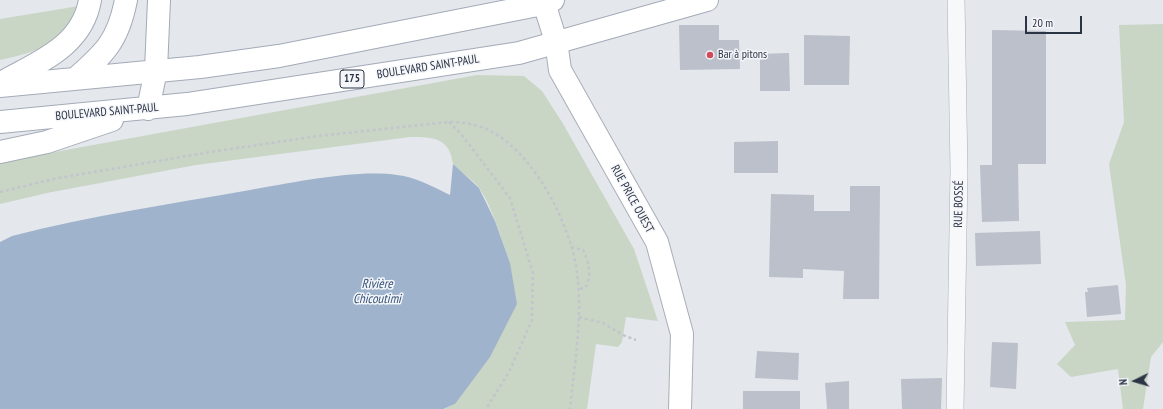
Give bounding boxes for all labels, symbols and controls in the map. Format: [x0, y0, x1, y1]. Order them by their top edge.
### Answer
scale bar [1027, 8, 1084, 34]
text: 20 m [1032, 15, 1053, 30]
place label: Bar à pitons [718, 48, 767, 62]
marker: Bar à pitons [705, 50, 715, 60]
street label: BOULEVARD SAINT-PAUL [376, 52, 480, 82]
road number: 175 [340, 70, 364, 88]
street label: BOULEVARD SAINT-PAUL [55, 100, 159, 124]
street label: RUE PRICE OUEST [607, 163, 657, 235]
street label: RUE BOSSÉ [951, 180, 967, 228]
water label: Rivière Chicoutimi [353, 276, 401, 307]
north arrow [1115, 361, 1155, 401]
text: N [1116, 378, 1130, 386]

